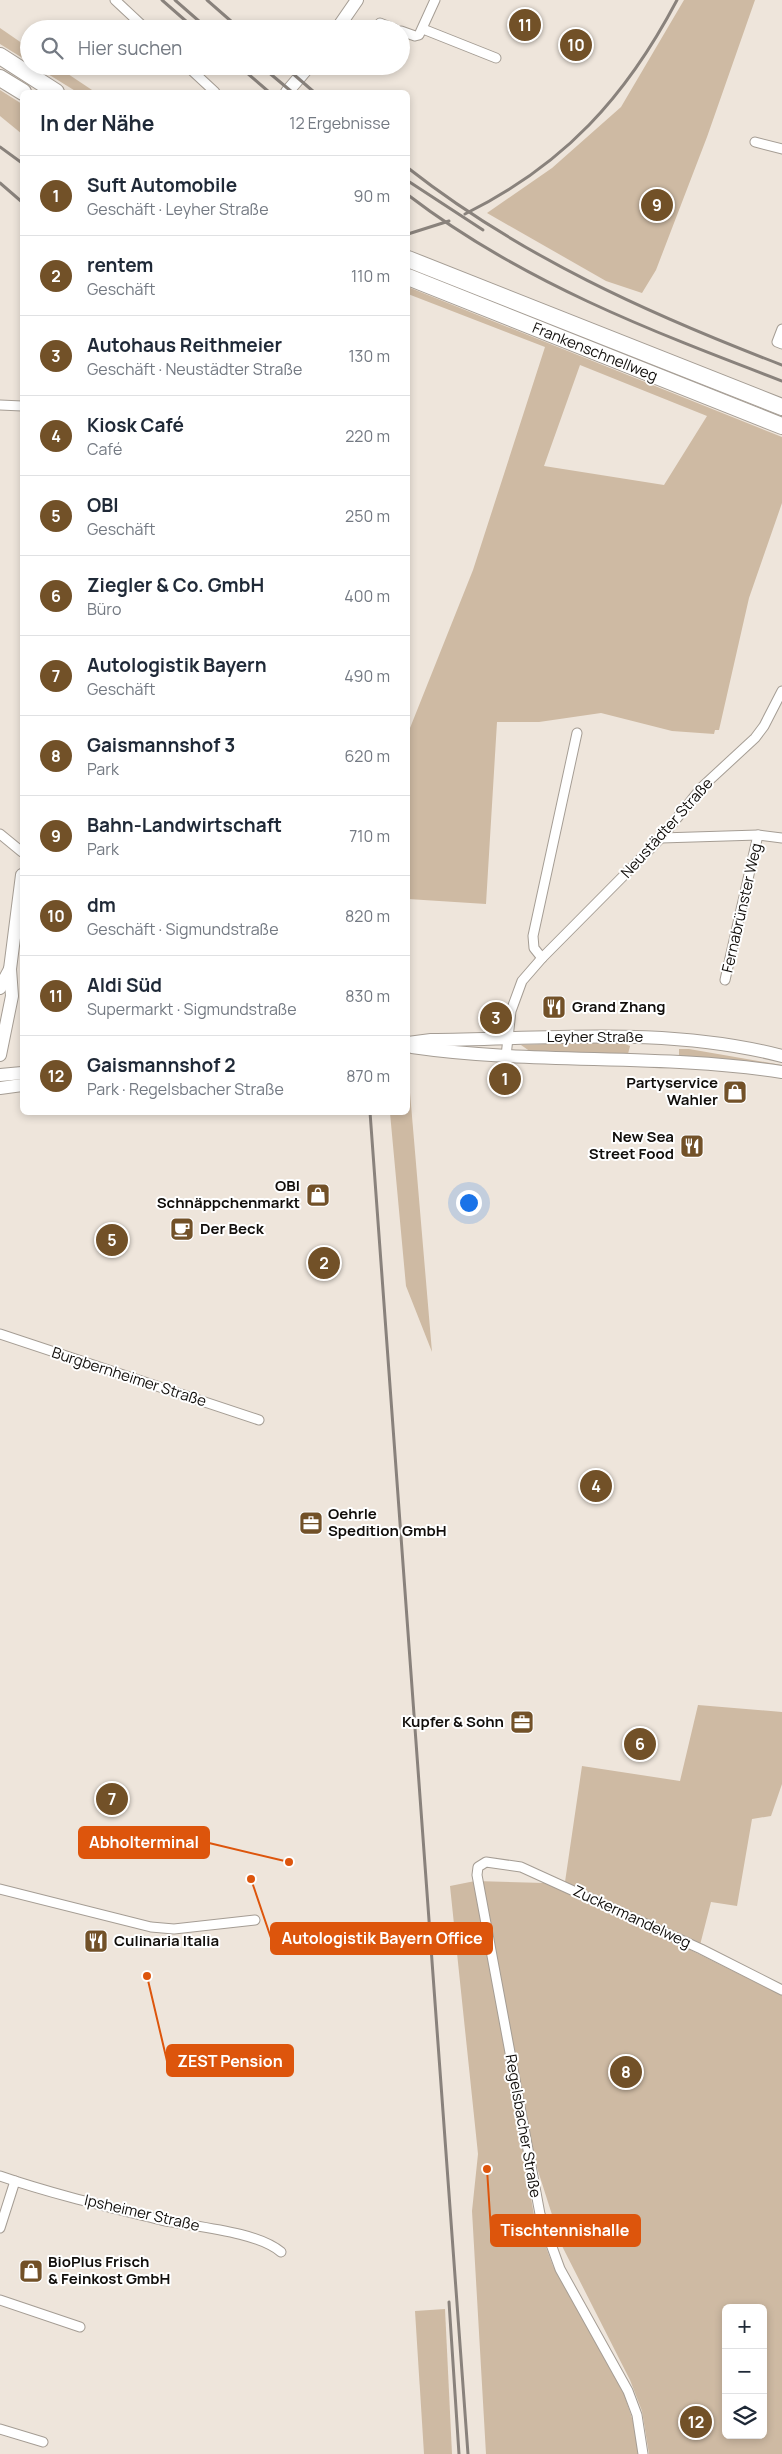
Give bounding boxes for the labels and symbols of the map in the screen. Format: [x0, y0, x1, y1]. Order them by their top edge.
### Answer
pin: 11 [509, 6, 541, 44]
pin: 10 [560, 26, 592, 64]
pin: 9 [641, 186, 673, 224]
street label: Frankenschnellweg [529, 317, 661, 386]
street label: Neustädter Straße [616, 773, 718, 882]
street label: Fernabrünster Weg [716, 841, 767, 975]
restaurant icon: Grand Zhang [541, 994, 567, 1020]
place label: Grand Zhang [572, 996, 666, 1017]
pin: 3 [480, 999, 512, 1037]
street label: Leyher Straße [547, 1026, 644, 1047]
pin: 1 [489, 1060, 521, 1098]
place label: Partyservice Wahler [626, 1072, 718, 1110]
shop icon: Partyservice Wahler [722, 1079, 748, 1105]
place label: New Sea Street Food [589, 1126, 674, 1164]
restaurant icon: New Sea Street Food [679, 1133, 705, 1159]
place label: OBI Schnäppchenmarkt [157, 1175, 300, 1213]
shop icon: OBI Schnäppchenmarkt [305, 1182, 331, 1208]
your location [456, 1190, 482, 1216]
cafe icon: Der Beck [169, 1216, 195, 1242]
place label: Der Beck [200, 1218, 265, 1239]
pin: 5 [96, 1221, 128, 1259]
pin: 2 [308, 1244, 340, 1282]
street label: Burgbernheimer Straße [49, 1342, 209, 1412]
pin: 4 [580, 1467, 612, 1505]
place label: Oehrle Spedition GmbH [328, 1503, 446, 1541]
office icon: Oehrle Spedition GmbH [298, 1510, 324, 1536]
office icon: Kupfer & Sohn [509, 1709, 535, 1735]
place label: Kupfer & Sohn [402, 1711, 504, 1732]
pin: 6 [624, 1725, 656, 1763]
pin: 7 [96, 1780, 128, 1818]
callout: Abholterminal [79, 1827, 209, 1858]
text: Abholterminal [89, 1831, 199, 1853]
street label: Zuckermandelweg [570, 1880, 695, 1953]
callout: Autologistik Bayern Office [271, 1923, 492, 1954]
text: Autologistik Bayern Office [281, 1927, 483, 1949]
restaurant icon: Culinaria Italia [83, 1928, 109, 1954]
place label: Culinaria Italia [114, 1930, 219, 1951]
callout: ZEST Pension [167, 2045, 293, 2076]
text: ZEST Pension [177, 2050, 283, 2072]
street label: Regelsbacher Straße [501, 2053, 546, 2200]
pin: 8 [610, 2053, 642, 2091]
street label: Ipsheimer Straße [82, 2189, 202, 2236]
callout: Tischtennishalle [491, 2215, 640, 2246]
text: Tischtennishalle [501, 2219, 630, 2241]
place label: BioPlus Frisch & Feinkost GmbH [48, 2251, 170, 2289]
shop icon: BioPlus Frisch & Feinkost GmbH [18, 2258, 44, 2284]
pin: 12 [680, 2403, 712, 2441]

